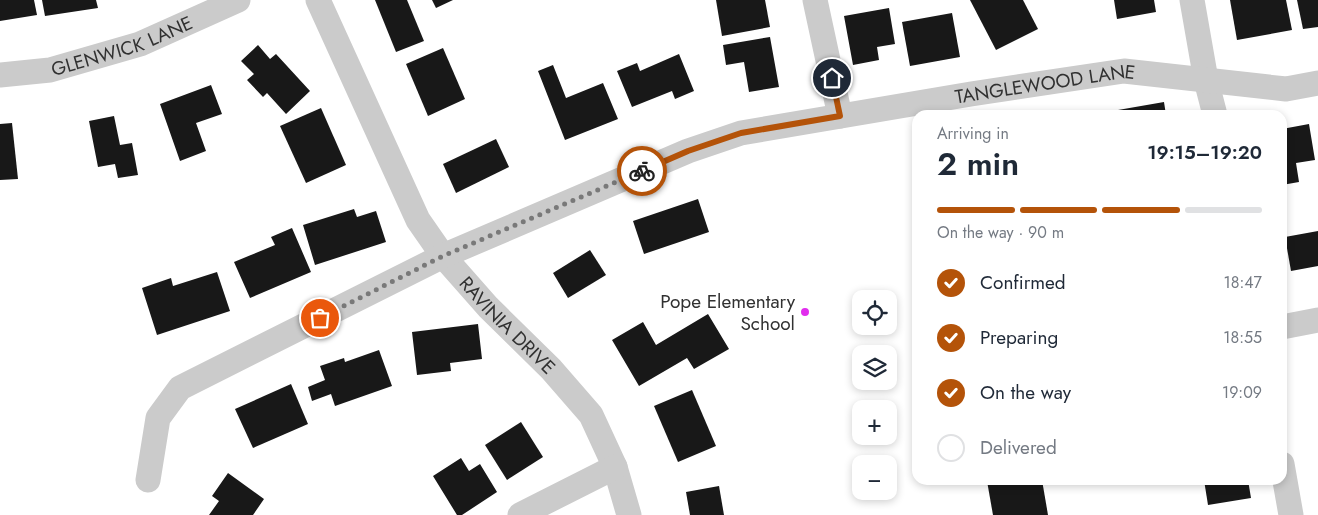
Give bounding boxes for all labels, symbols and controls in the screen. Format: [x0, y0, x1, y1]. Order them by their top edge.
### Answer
street label: GLENWICK LANE [48, 9, 197, 83]
pin [811, 57, 853, 99]
street label: TANGLEWOOD LANE [953, 58, 1137, 110]
icon: home [818, 64, 846, 92]
text: Arriving in [937, 122, 1009, 145]
text: 19:15–19:20 [1147, 139, 1262, 166]
text: 2 min [937, 141, 1019, 187]
courier [617, 146, 667, 196]
icon: bike [628, 157, 656, 185]
text: On the way · 90 m [937, 221, 1064, 244]
icon: check [937, 269, 965, 297]
text: Confirmed [980, 269, 1066, 296]
street label: RAVINIA DRIVE [453, 270, 562, 380]
text: 18:47 [1224, 271, 1262, 294]
place label: Pope Elementary School [660, 288, 796, 337]
map controls [852, 290, 897, 500]
button: locate [852, 290, 897, 335]
pin [299, 297, 341, 339]
icon: bag [306, 304, 334, 332]
marker: Pope Elementary School [799, 306, 811, 318]
icon: check [937, 324, 965, 352]
text: Preparing [980, 324, 1058, 351]
text: 18:55 [1223, 326, 1262, 349]
button: layers [852, 345, 897, 390]
icon: check [937, 379, 965, 407]
text: On the way [980, 379, 1071, 406]
text: 19:09 [1222, 381, 1262, 404]
button: + [852, 400, 897, 445]
text: Delivered [980, 434, 1057, 461]
button: − [852, 455, 897, 500]

